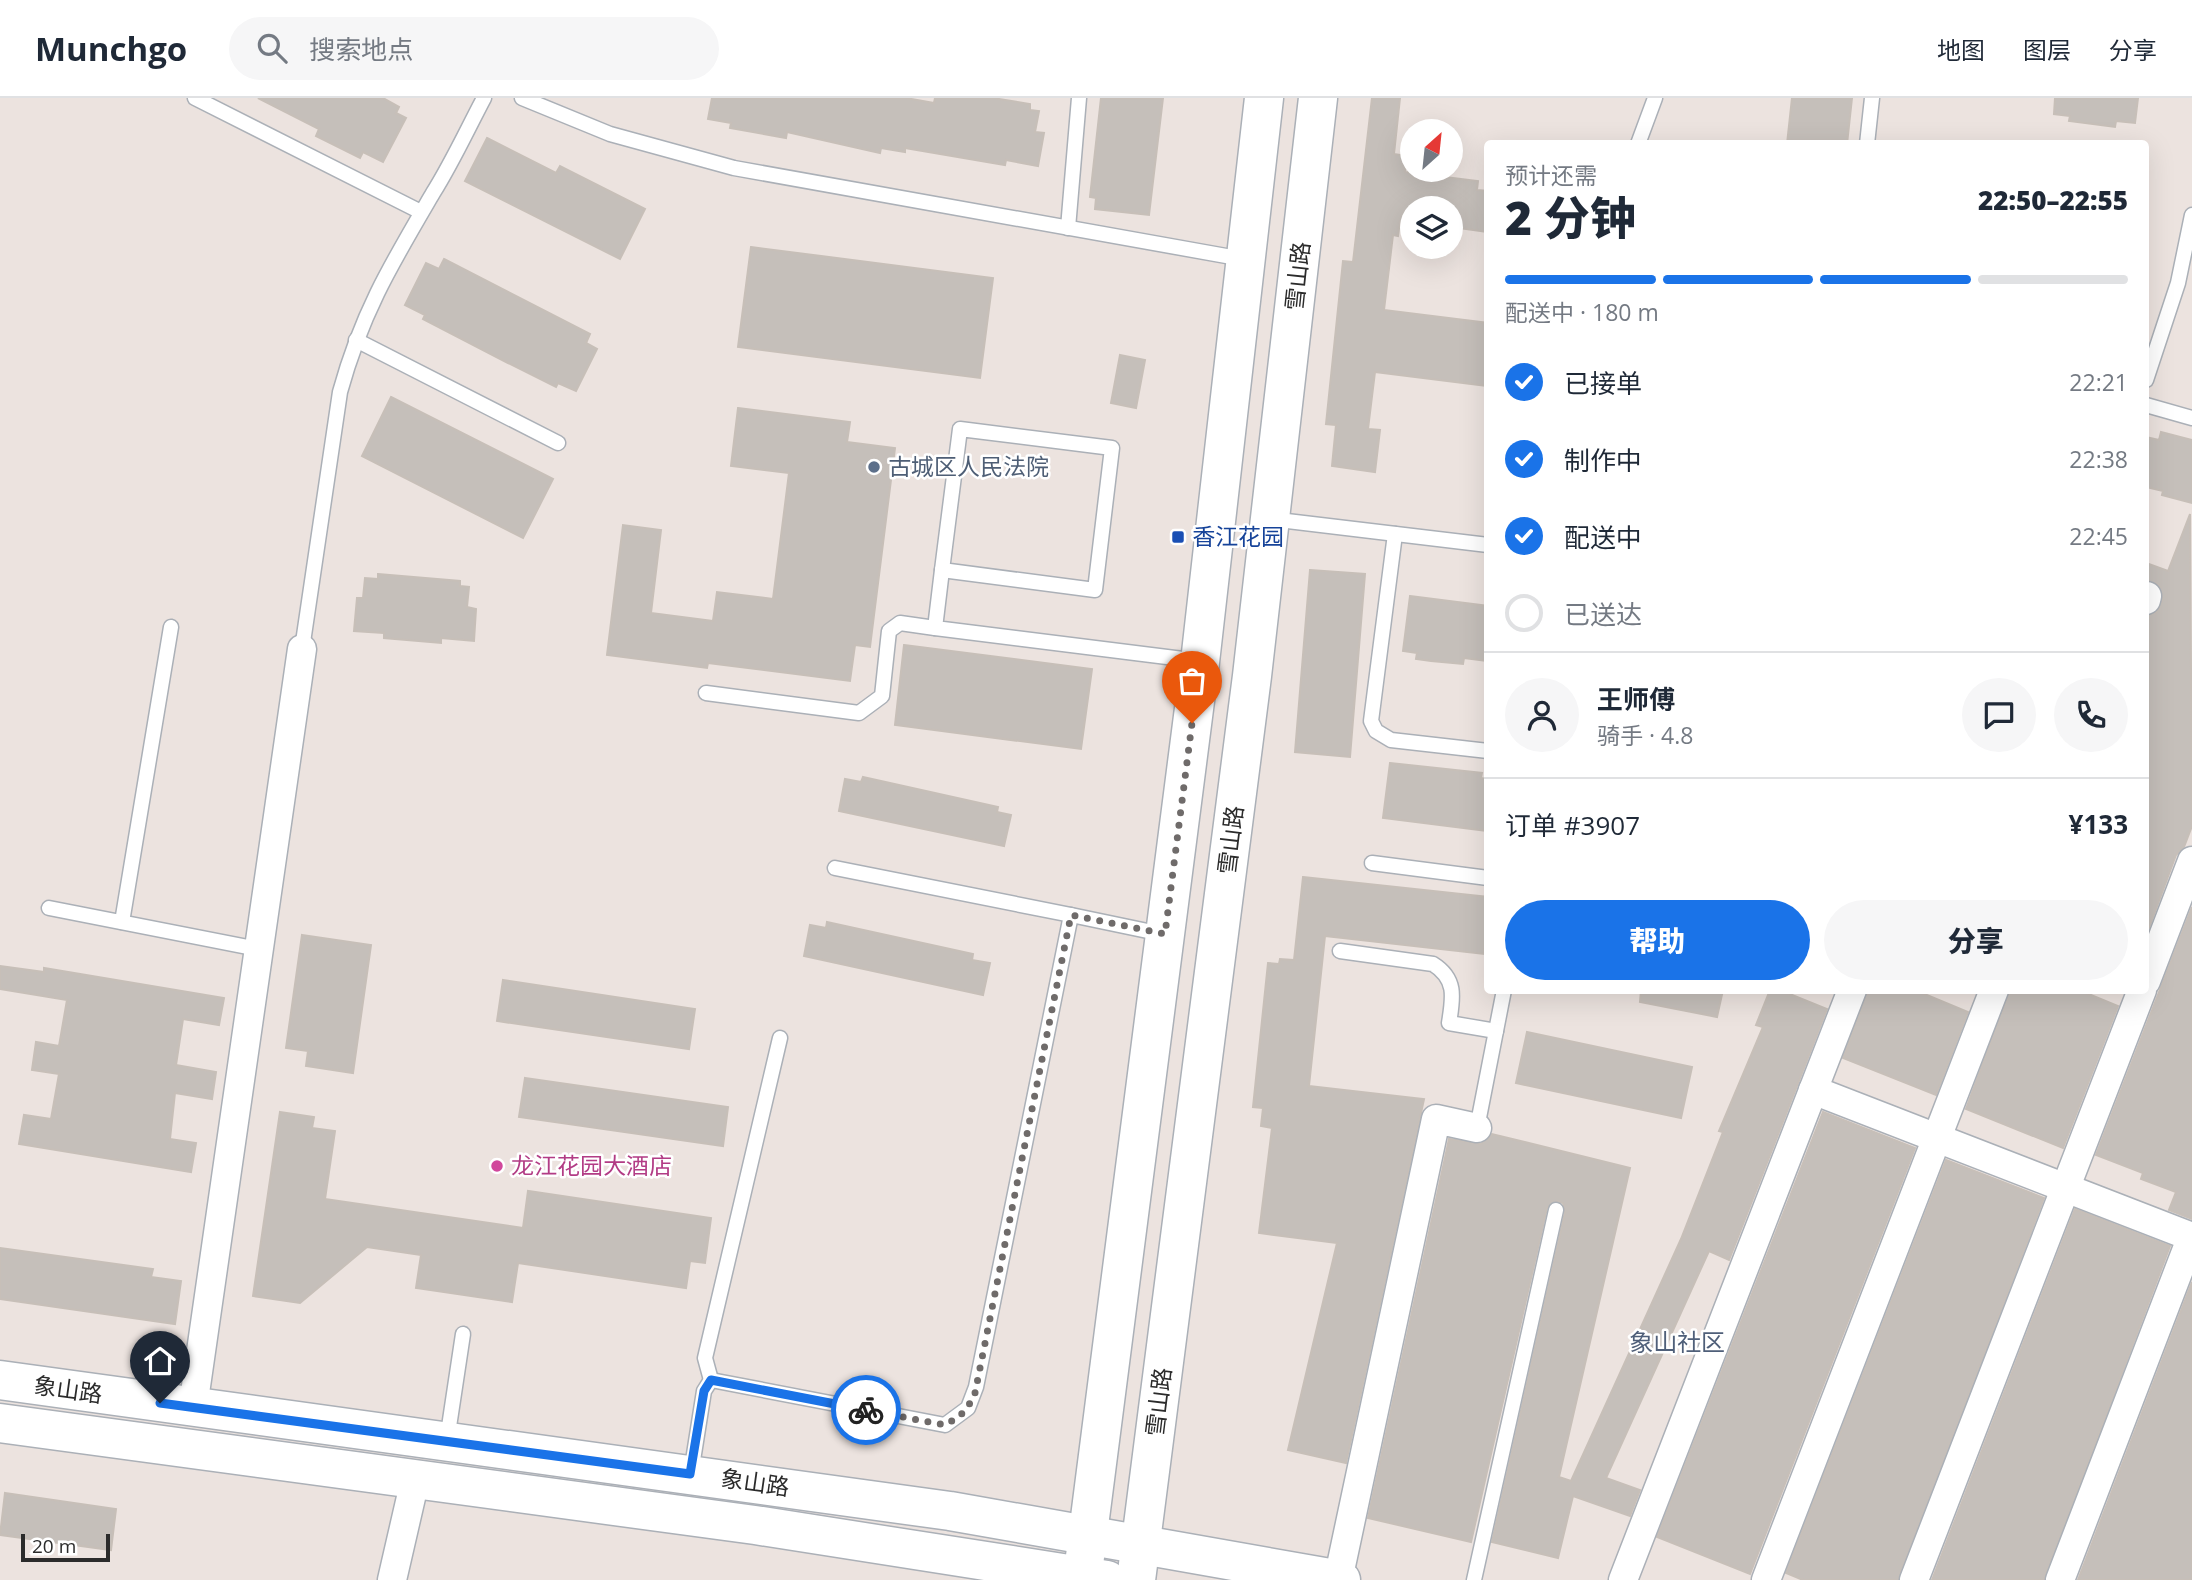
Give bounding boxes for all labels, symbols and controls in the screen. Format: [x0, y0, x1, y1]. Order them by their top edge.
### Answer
search box [229, 17, 719, 80]
text: Munchgo [35, 26, 187, 71]
icon: search [253, 29, 291, 67]
text: 搜索地点 [309, 31, 413, 67]
text: 地图 [1937, 33, 1985, 66]
text: 图层 [2023, 33, 2071, 66]
text: 分享 [2109, 33, 2157, 66]
north arrow [1400, 119, 1463, 182]
map controls [1400, 119, 1463, 259]
text: 预计还需 [1505, 159, 1597, 191]
text: 22:50–22:55 [1978, 182, 2128, 218]
text: 2 分钟 [1505, 186, 1636, 248]
button: layers [1400, 196, 1463, 259]
street label: 雪山路 [1277, 240, 1317, 312]
text: 配送中 · 180 m [1505, 296, 1659, 328]
icon: check [1505, 363, 1543, 401]
text: 已接单 [1564, 365, 1642, 401]
text: 22:21 [2069, 366, 2128, 398]
icon: check [1505, 440, 1543, 478]
text: 制作中 [1564, 442, 1642, 478]
text: 22:38 [2069, 443, 2128, 475]
place label: 古城区人民法院 [888, 450, 1049, 482]
marker: 古城区人民法院 [866, 459, 882, 475]
icon: check [1505, 517, 1543, 555]
text: 配送中 [1564, 519, 1642, 555]
place label: 香江花园 [1192, 520, 1284, 552]
text: 22:45 [2069, 520, 2128, 552]
marker: 香江花园 [1170, 529, 1186, 545]
text: 已送达 [1564, 596, 1642, 632]
pin [1162, 651, 1222, 723]
icon: bag [1173, 662, 1211, 700]
button: person [1505, 678, 1579, 752]
button: chat [1962, 678, 2036, 752]
button: phone [2054, 678, 2128, 752]
text: 王师傅 [1597, 681, 1675, 717]
text: 骑手 · 4.8 [1597, 719, 1693, 751]
street label: 雪山路 [1210, 804, 1250, 876]
text: ¥133 [2069, 806, 2128, 842]
text: 订单 #3907 [1505, 807, 1640, 843]
button: 帮助 [1505, 900, 1810, 980]
button: 分享 [1824, 900, 2128, 980]
place label: 龙江花园大酒店 [511, 1149, 672, 1181]
marker: 龙江花园大酒店 [489, 1158, 505, 1174]
district label: 象山社区 [1629, 1325, 1725, 1358]
pin [130, 1331, 190, 1403]
icon: home [141, 1342, 179, 1380]
street label: 雪山路 [1138, 1366, 1178, 1438]
street label: 象山路 [32, 1368, 105, 1410]
courier [831, 1375, 901, 1445]
icon: bike [847, 1391, 885, 1429]
street label: 象山路 [719, 1461, 792, 1503]
scale bar [21, 1531, 110, 1563]
text: 20 m [32, 1533, 76, 1559]

